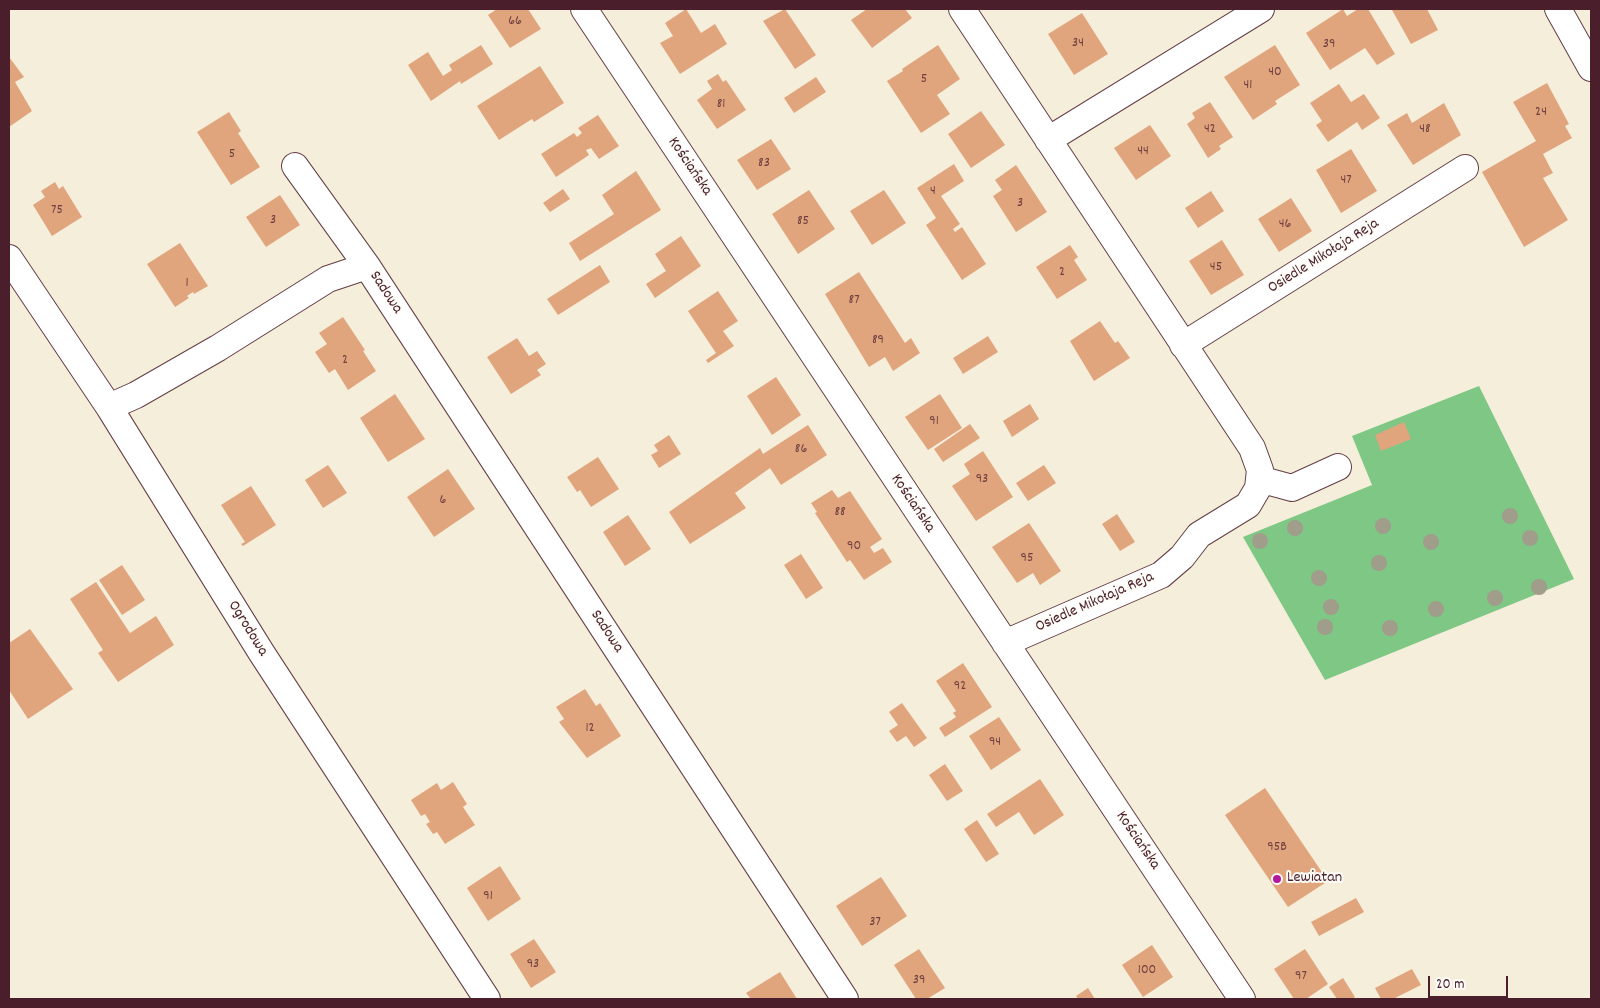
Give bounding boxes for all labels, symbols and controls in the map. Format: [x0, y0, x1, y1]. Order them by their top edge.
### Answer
house number: 66 [508, 14, 522, 30]
house number: 34 [1072, 36, 1084, 52]
house number: 39 [1323, 37, 1335, 53]
house number: 40 [1268, 65, 1282, 81]
house number: 5 [921, 72, 927, 88]
house number: 41 [1244, 78, 1252, 94]
house number: 81 [717, 97, 725, 113]
house number: 24 [1535, 105, 1547, 121]
house number: 42 [1204, 122, 1216, 138]
house number: 48 [1419, 122, 1431, 138]
street label: Kościańska [662, 134, 716, 200]
house number: 44 [1137, 144, 1149, 160]
house number: 5 [229, 147, 235, 163]
house number: 83 [758, 156, 770, 172]
house number: 47 [1340, 173, 1352, 189]
house number: 4 [930, 184, 936, 200]
house number: 3 [1017, 196, 1023, 212]
house number: 75 [51, 203, 63, 219]
house number: 3 [270, 213, 276, 229]
house number: 85 [797, 214, 809, 230]
street label: Osiedle Mikołaja Reja [1265, 215, 1383, 299]
house number: 46 [1279, 217, 1291, 233]
house number: 45 [1210, 260, 1222, 276]
house number: 2 [1059, 265, 1065, 281]
street label: Sadowa [364, 268, 406, 318]
house number: 1 [185, 276, 189, 292]
house number: 87 [849, 293, 859, 309]
house number: 89 [872, 333, 884, 349]
house number: 2 [342, 353, 348, 369]
house number: 91 [929, 414, 939, 430]
house number: 86 [795, 442, 807, 458]
street label: Kościańska [885, 471, 939, 537]
house number: 93 [976, 472, 988, 488]
house number: 6 [440, 493, 446, 509]
house number: 88 [834, 505, 846, 521]
house number: 90 [847, 539, 861, 555]
house number: 95 [1021, 551, 1033, 567]
street label: Osiedle Mikołaja Reja [1033, 568, 1157, 638]
street label: Ogrodowa [223, 598, 271, 660]
street label: Sadowa [585, 607, 627, 657]
house number: 92 [954, 679, 966, 695]
house number: 12 [585, 721, 595, 737]
house number: 94 [989, 735, 1001, 751]
street label: Kościańska [1110, 808, 1164, 874]
house number: 95B [1267, 840, 1287, 856]
place label: Lewiatan [1287, 869, 1342, 889]
marker: Lewiatan [1271, 873, 1283, 885]
house number: 91 [483, 889, 493, 905]
house number: 37 [869, 915, 881, 931]
house number: 93 [527, 957, 539, 973]
house number: 100 [1138, 963, 1156, 979]
scale bar [1430, 966, 1510, 998]
house number: 97 [1295, 969, 1307, 985]
house number: 39 [913, 973, 925, 989]
text: 20 m [1436, 974, 1464, 996]

